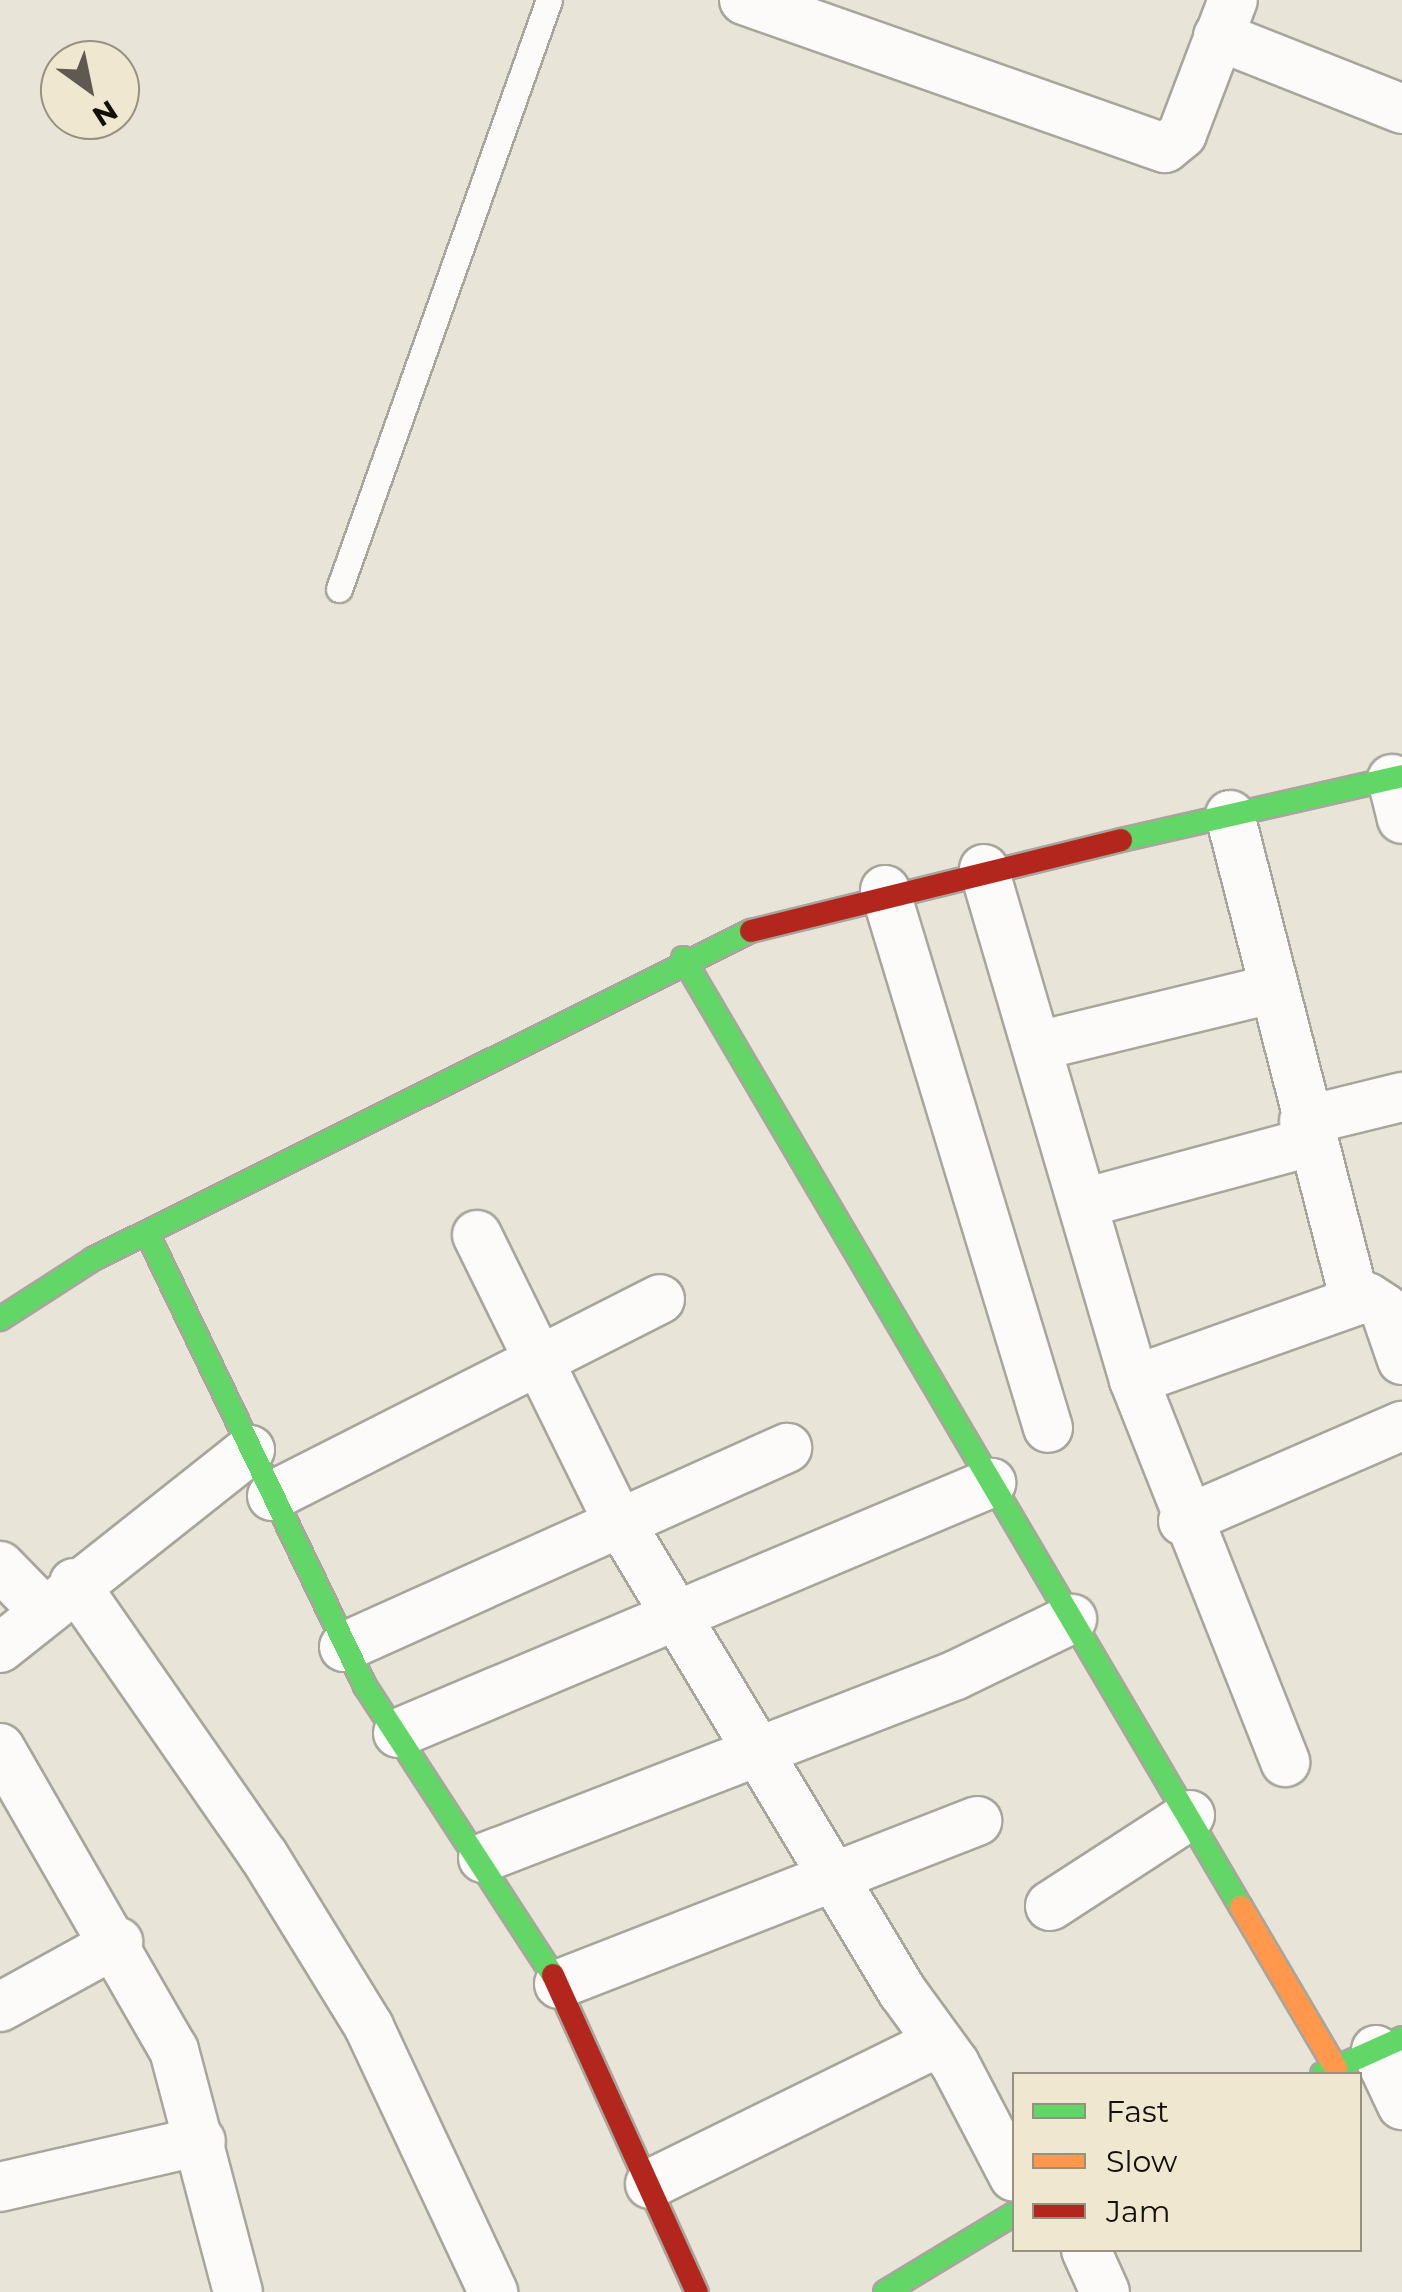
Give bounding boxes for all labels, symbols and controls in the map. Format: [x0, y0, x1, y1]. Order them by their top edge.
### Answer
north arrow [40, 40, 140, 140]
text: N [87, 93, 124, 134]
legend [1012, 2072, 1362, 2252]
text: Fast [1106, 2093, 1169, 2130]
text: Slow [1106, 2143, 1177, 2180]
text: Jam [1106, 2193, 1171, 2230]

